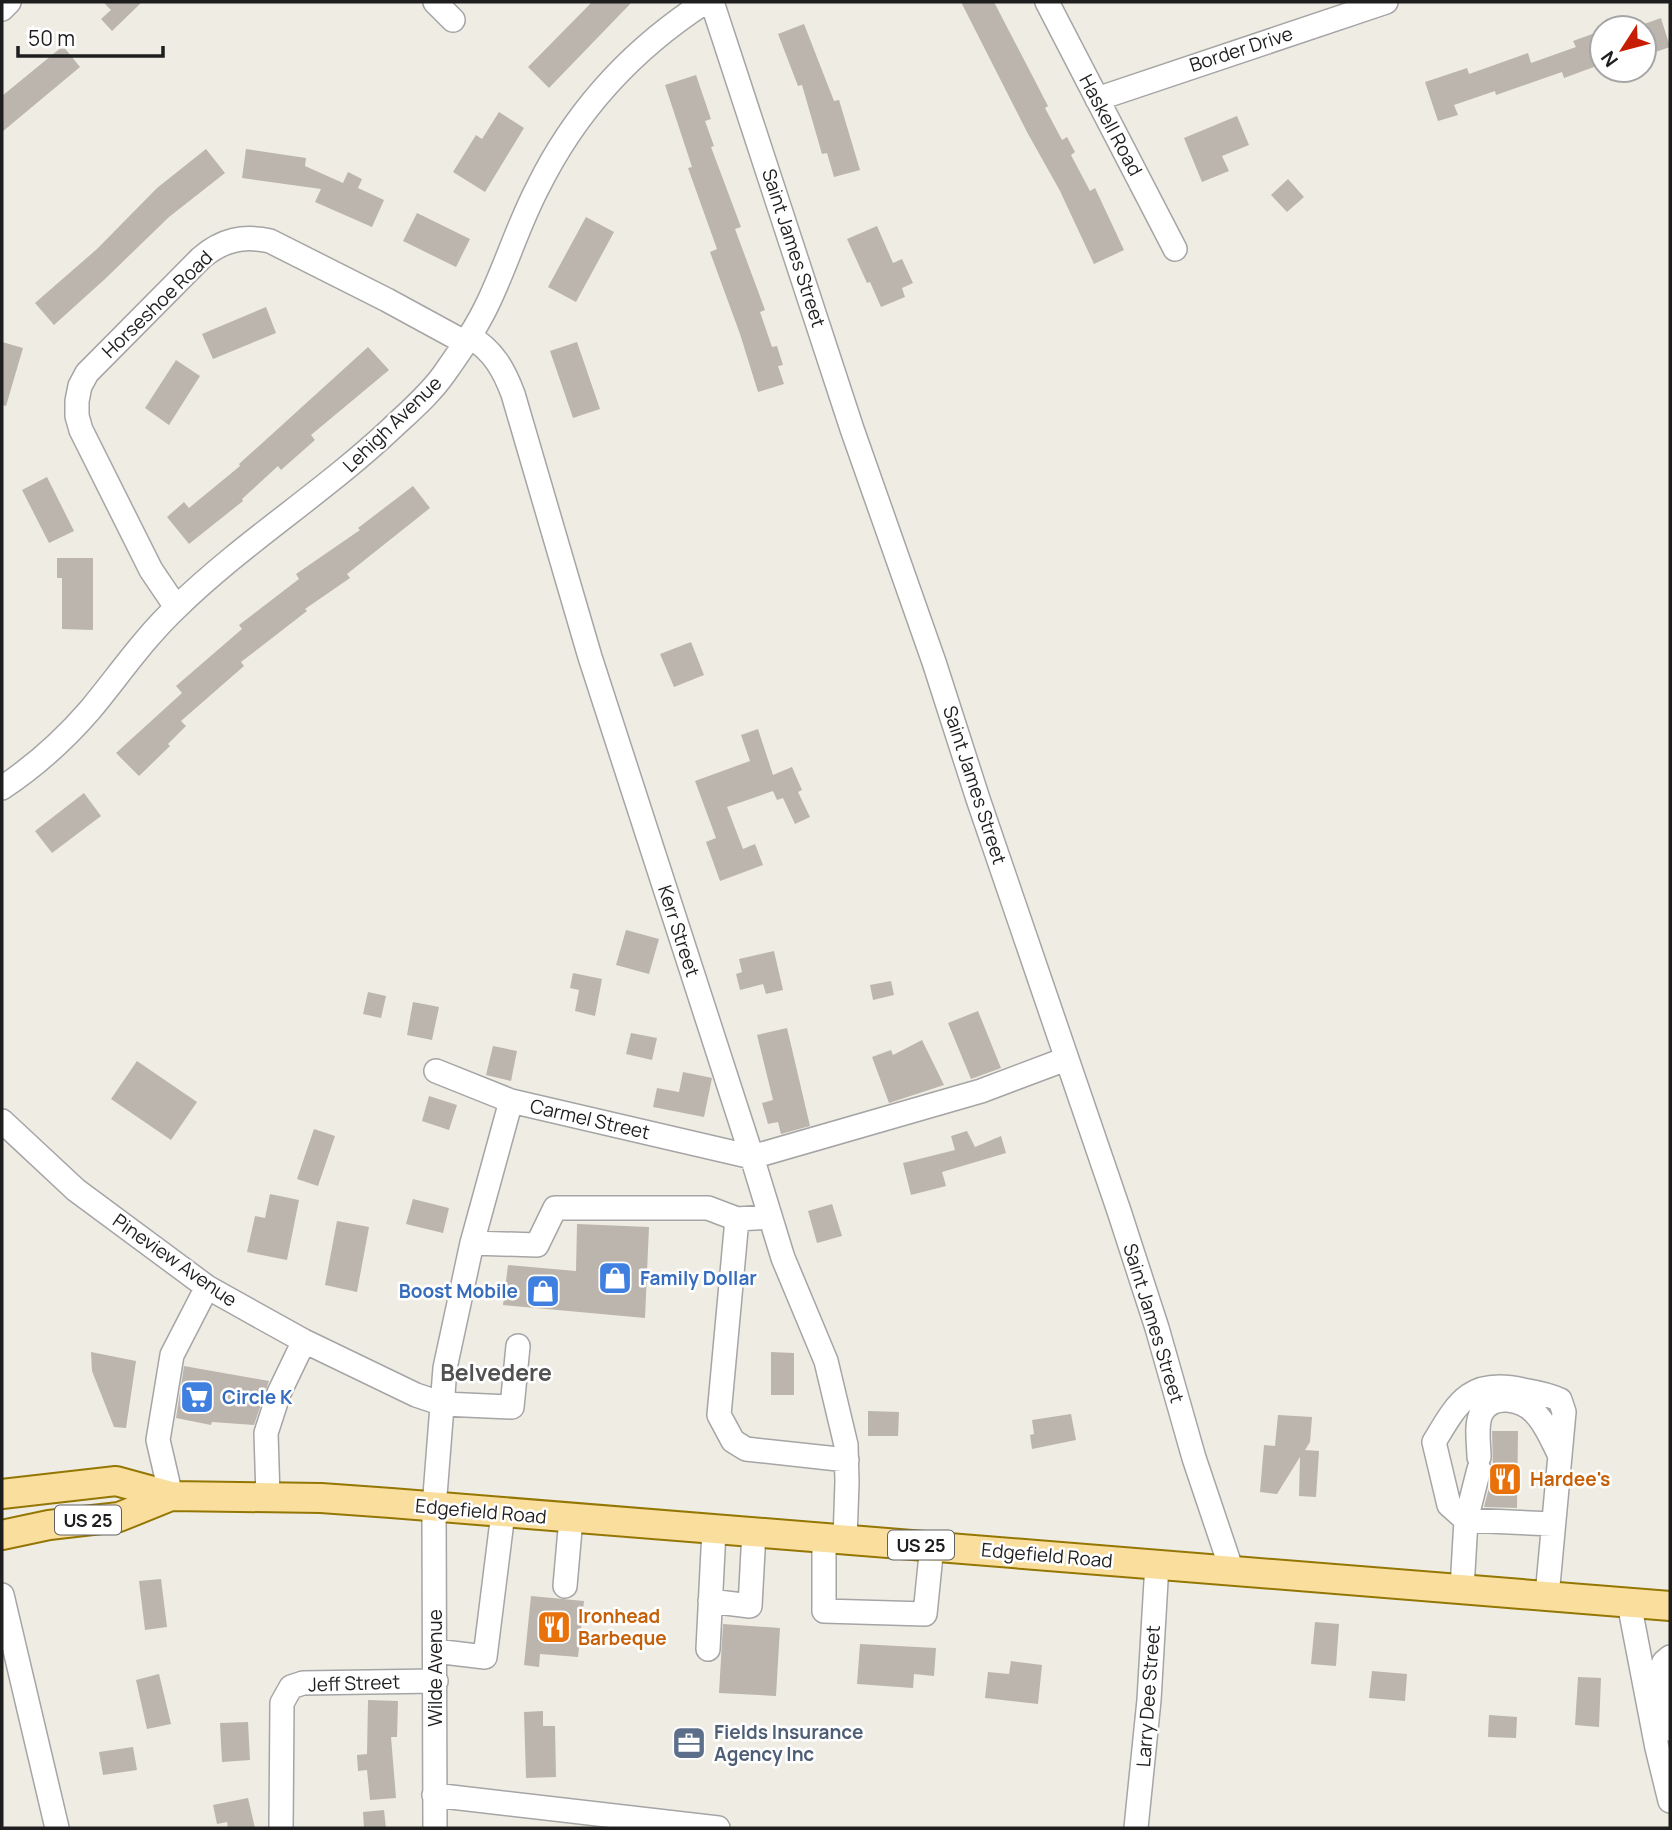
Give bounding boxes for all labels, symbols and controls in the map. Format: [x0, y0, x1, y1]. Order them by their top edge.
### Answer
scale bar [18, 14, 163, 58]
north arrow [1588, 14, 1658, 84]
street label: Border Drive [1186, 20, 1296, 78]
text: 50 m [28, 24, 75, 52]
text: N [1595, 46, 1624, 72]
street label: Haskell Road [1073, 70, 1149, 180]
street label: Saint James Street [756, 165, 832, 331]
street label: Horseshoe Road [96, 245, 218, 363]
street label: Lehigh Avenue [337, 370, 447, 478]
street label: Saint James Street [937, 702, 1013, 868]
street label: Kerr Street [652, 882, 706, 980]
street label: Carmel Street [528, 1093, 652, 1145]
street label: Pineview Avenue [108, 1207, 242, 1313]
street label: Saint James Street [1117, 1240, 1191, 1406]
shop icon: Family Dollar [596, 1259, 634, 1297]
place label: Family Dollar [640, 1265, 757, 1291]
shop icon: Boost Mobile [524, 1272, 562, 1310]
place label: Boost Mobile [399, 1278, 518, 1304]
district label: Belvedere [440, 1356, 552, 1388]
supermarket icon: Circle K [178, 1378, 216, 1416]
place label: Circle K [222, 1384, 293, 1410]
restaurant icon: Hardee's [1486, 1460, 1524, 1498]
place label: Hardee's [1530, 1466, 1610, 1492]
street label: Edgefield Road [414, 1492, 548, 1530]
road number: US 25 [55, 1506, 121, 1534]
road number: US 25 [888, 1530, 954, 1560]
street label: Edgefield Road [980, 1536, 1114, 1574]
place label: Ironhead Barbeque [578, 1603, 667, 1651]
restaurant icon: Ironhead Barbeque [535, 1608, 573, 1646]
street label: Wilde Avenue [422, 1609, 448, 1727]
street label: Larry Dee Street [1130, 1624, 1166, 1768]
street label: Jeff Street [308, 1668, 400, 1698]
place label: Fields Insurance Agency Inc [714, 1719, 863, 1767]
office icon: Fields Insurance Agency Inc [670, 1724, 708, 1762]

